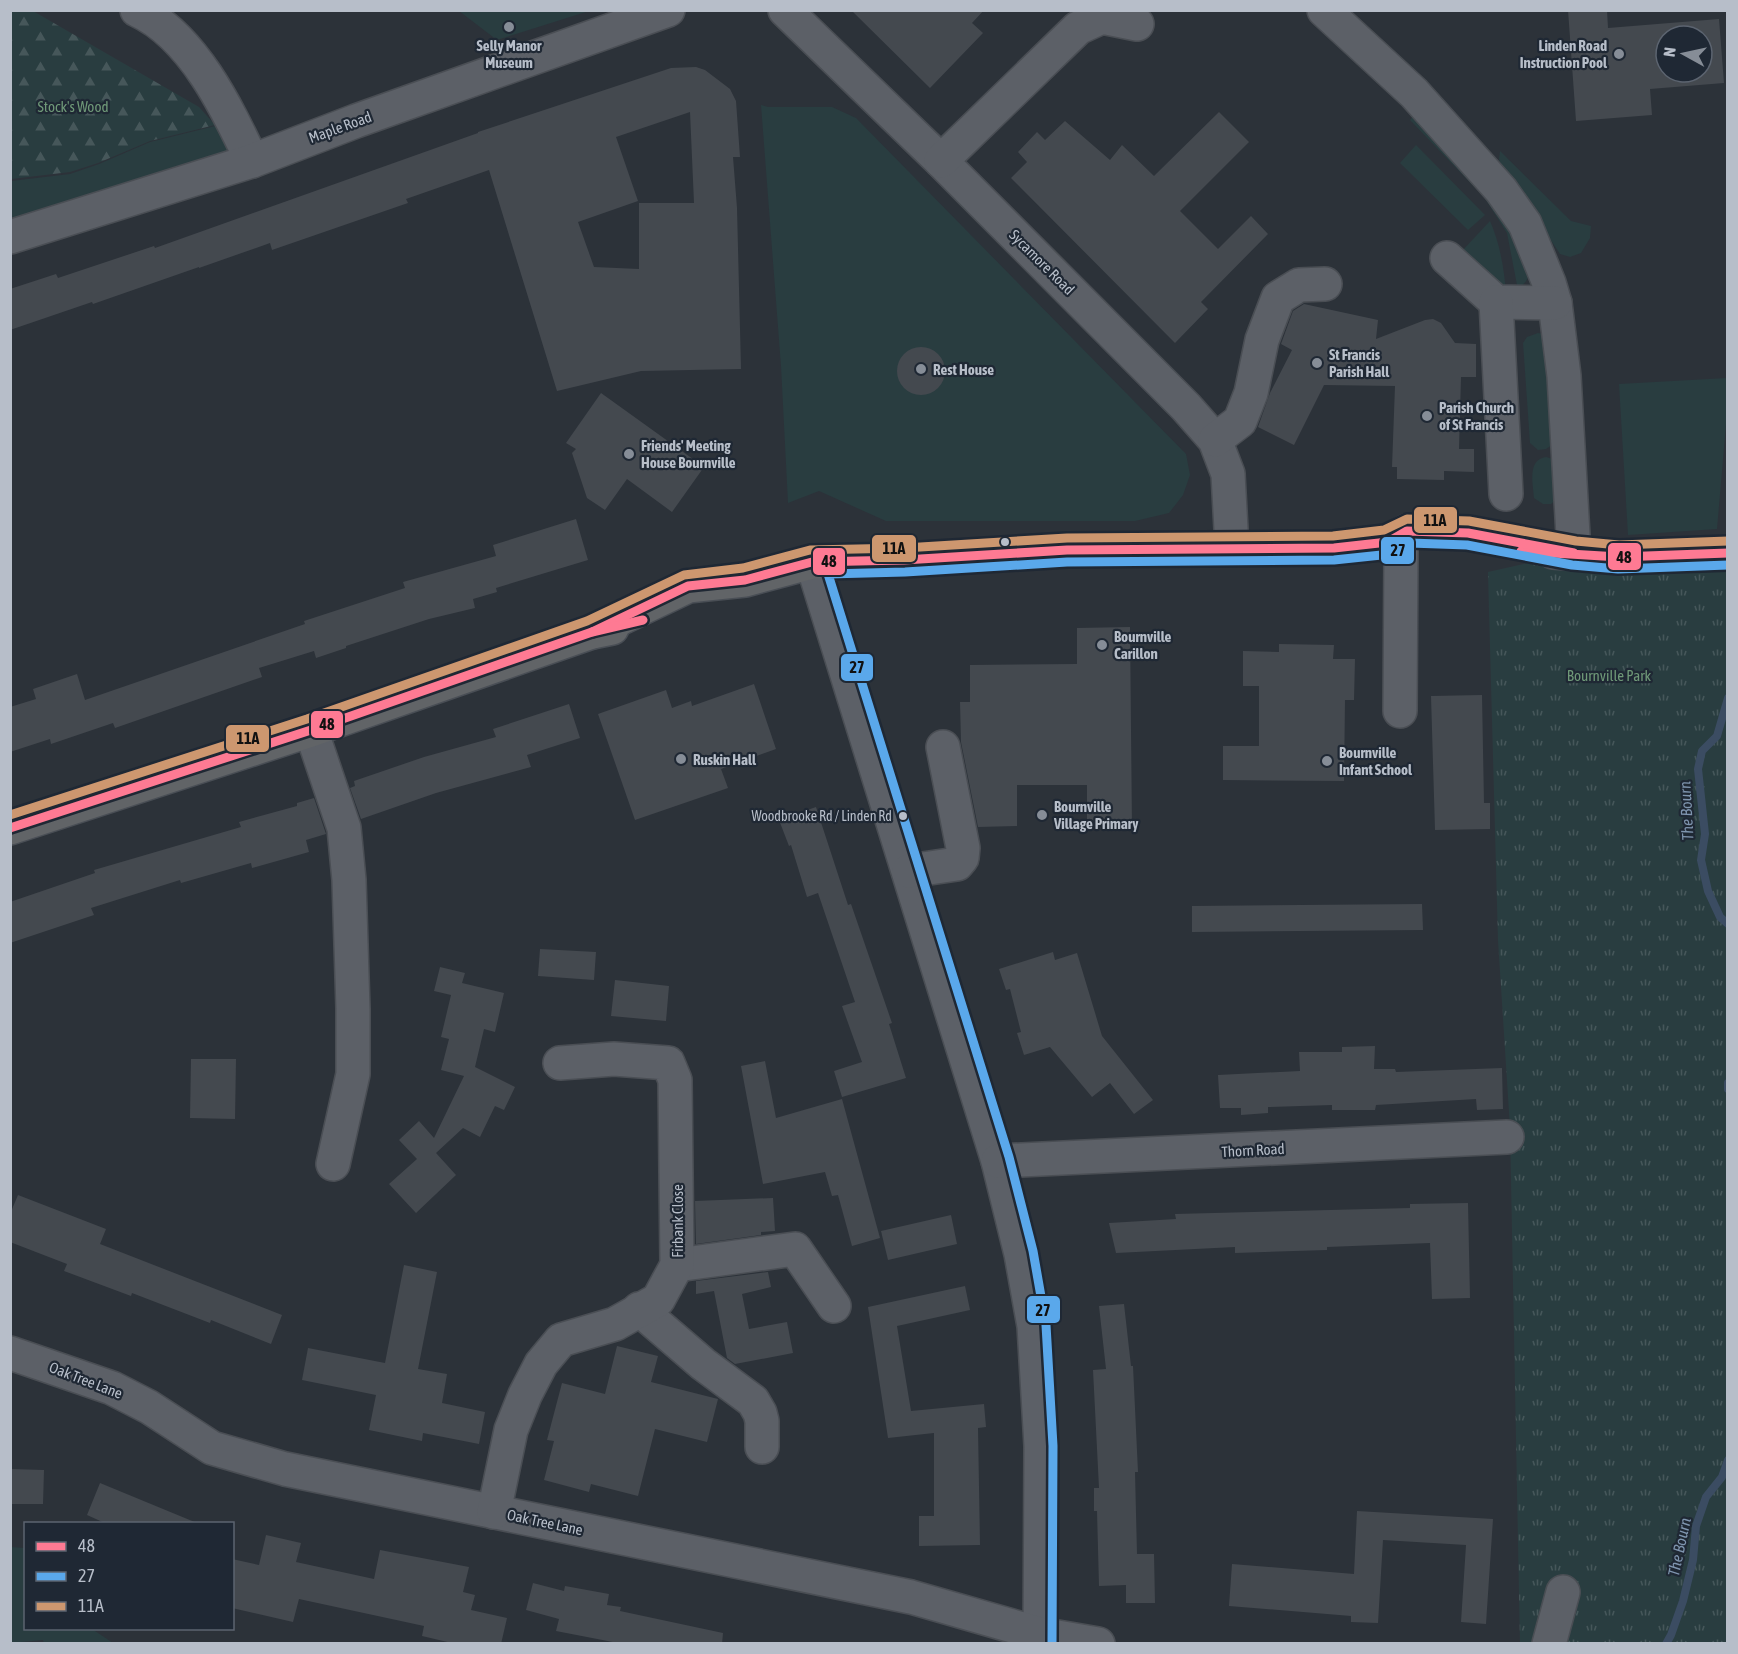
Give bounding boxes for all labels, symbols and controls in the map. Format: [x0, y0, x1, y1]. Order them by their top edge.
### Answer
marker: Selly Manor Museum [502, 20, 516, 34]
north arrow [1654, 24, 1714, 84]
place label: Selly Manor Museum [477, 37, 542, 71]
place label: Linden Road Instruction Pool [1520, 37, 1608, 71]
text: N [1660, 46, 1679, 58]
marker: Linden Road Instruction Pool [1612, 47, 1626, 61]
park label: Stock's Wood [37, 98, 109, 115]
street label: Maple Road [306, 108, 374, 146]
street label: Sycamore Road [1006, 226, 1078, 298]
place label: St Francis Parish Hall [1329, 346, 1390, 380]
marker: St Francis Parish Hall [1310, 356, 1324, 370]
place label: Rest House [933, 361, 994, 378]
marker: Rest House [914, 362, 928, 376]
place label: Parish Church of St Francis [1439, 399, 1514, 433]
marker: Parish Church of St Francis [1420, 409, 1434, 423]
place label: Friends' Meeting House Bournville [641, 437, 736, 471]
marker: Friends' Meeting House Bournville [622, 447, 636, 461]
line badge: 11A [1413, 506, 1458, 534]
text: 11A [1424, 511, 1447, 529]
line badge: 11A [871, 534, 917, 563]
unlabelled marker [999, 536, 1011, 548]
line badge: 27 [1380, 536, 1415, 565]
text: 11A [883, 539, 906, 557]
text: 27 [1390, 541, 1406, 559]
line badge: 48 [1607, 542, 1642, 571]
line badge: 48 [812, 547, 846, 576]
text: 48 [1615, 548, 1632, 566]
text: 48 [820, 552, 837, 570]
place label: Bournville Carillon [1114, 628, 1172, 662]
marker: Bournville Carillon [1095, 638, 1109, 652]
line badge: 27 [840, 653, 874, 682]
text: 27 [849, 658, 865, 676]
park label: Bournville Park [1567, 667, 1652, 684]
line badge: 48 [310, 710, 344, 739]
text: 48 [318, 715, 335, 733]
line badge: 11A [225, 724, 270, 753]
text: 11A [237, 729, 260, 747]
place label: Bournville Infant School [1339, 744, 1413, 778]
place label: Ruskin Hall [693, 751, 757, 768]
marker: Ruskin Hall [674, 752, 688, 766]
marker: Bournville Infant School [1320, 754, 1334, 768]
water label: The Bourn [1675, 781, 1697, 841]
place label: Bournville Village Primary [1053, 798, 1139, 832]
place label: Woodbrooke Rd / Linden Rd [751, 808, 892, 824]
marker: Bournville Village Primary [1035, 808, 1049, 822]
marker: Woodbrooke Rd / Linden Rd [897, 810, 909, 822]
street label: Thorn Road [1221, 1140, 1285, 1160]
street label: Firbank Close [669, 1184, 686, 1258]
line badge: 27 [1026, 1295, 1061, 1324]
text: 27 [1035, 1301, 1051, 1319]
street label: Oak Tree Lane [47, 1358, 125, 1402]
street label: Oak Tree Lane [506, 1506, 585, 1538]
water label: The Bourn [1664, 1516, 1694, 1578]
legend [24, 1522, 234, 1630]
text: 48 [78, 1535, 95, 1556]
text: 27 [78, 1565, 95, 1586]
text: 11A [78, 1595, 104, 1616]

